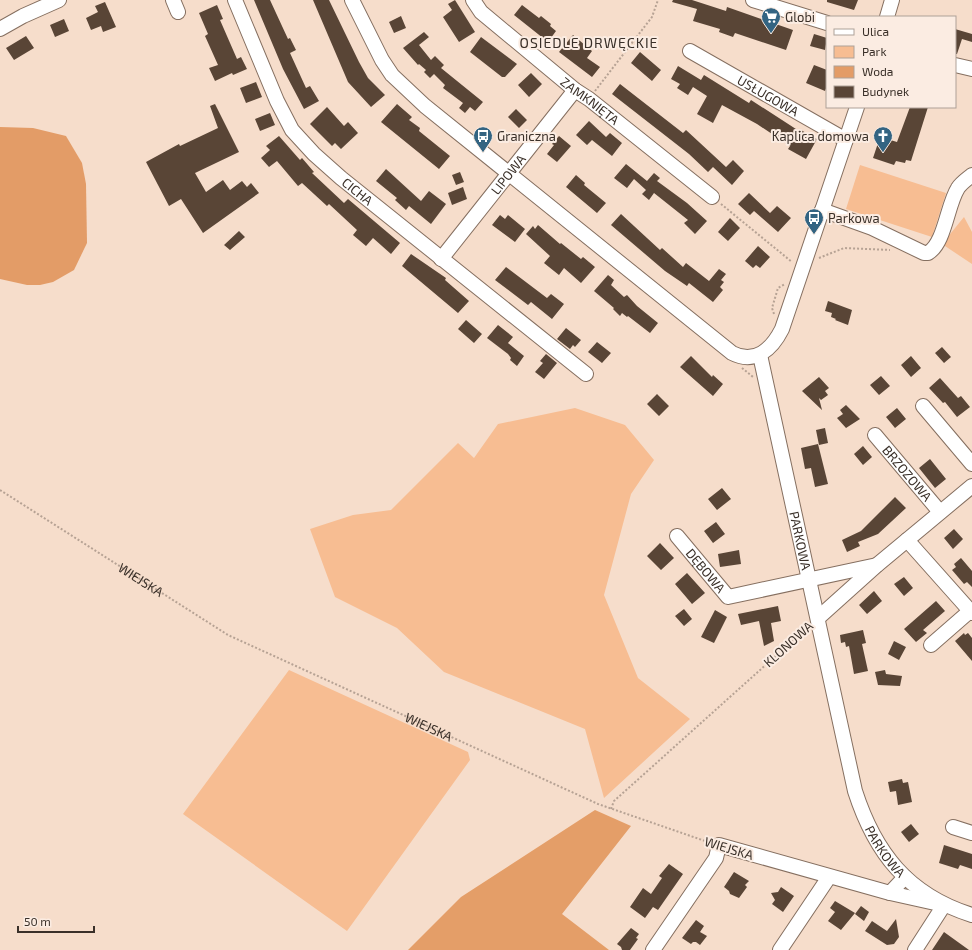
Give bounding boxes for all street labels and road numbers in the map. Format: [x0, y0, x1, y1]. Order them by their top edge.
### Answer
street label: USŁUGOWA [735, 72, 802, 119]
street label: ZAMKNIĘTA [557, 73, 622, 128]
street label: LIPOWA [487, 151, 529, 198]
street label: CICHA [339, 174, 376, 208]
street label: BRZOZOWA [879, 442, 935, 504]
street label: PARKOWA [786, 510, 815, 571]
street label: DĘBOWA [683, 545, 729, 596]
street label: WIEJSKA [115, 559, 167, 600]
street label: KLONOWA [760, 618, 816, 670]
street label: WIEJSKA [403, 709, 455, 745]
street label: PARKOWA [862, 823, 909, 881]
street label: WIEJSKA [703, 833, 755, 863]

